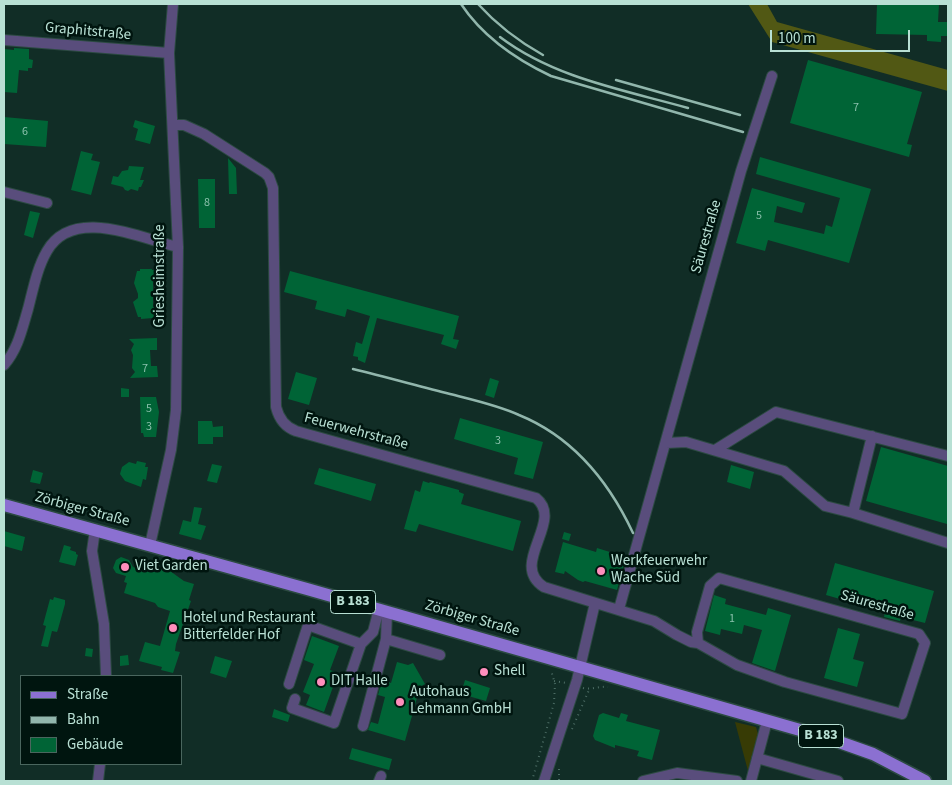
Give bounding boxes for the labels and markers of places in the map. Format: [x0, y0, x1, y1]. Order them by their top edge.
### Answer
place label: Werkfeuerwehr Wache Süd [611, 553, 707, 588]
place label: Viet Garden [135, 558, 208, 576]
marker: Viet Garden [119, 561, 131, 573]
marker: Werkfeuerwehr Wache Süd [595, 565, 607, 577]
place label: Hotel und Restaurant Bitterfelder Hof [183, 610, 315, 645]
marker: Hotel und Restaurant Bitterfelder Hof [167, 622, 179, 634]
place label: Shell [494, 663, 525, 681]
marker: Shell [478, 666, 490, 678]
place label: DIT Halle [331, 673, 388, 691]
marker: DIT Halle [315, 676, 327, 688]
place label: Autohaus Lehmann GmbH [410, 684, 512, 719]
marker: Autohaus Lehmann GmbH [394, 696, 406, 708]

